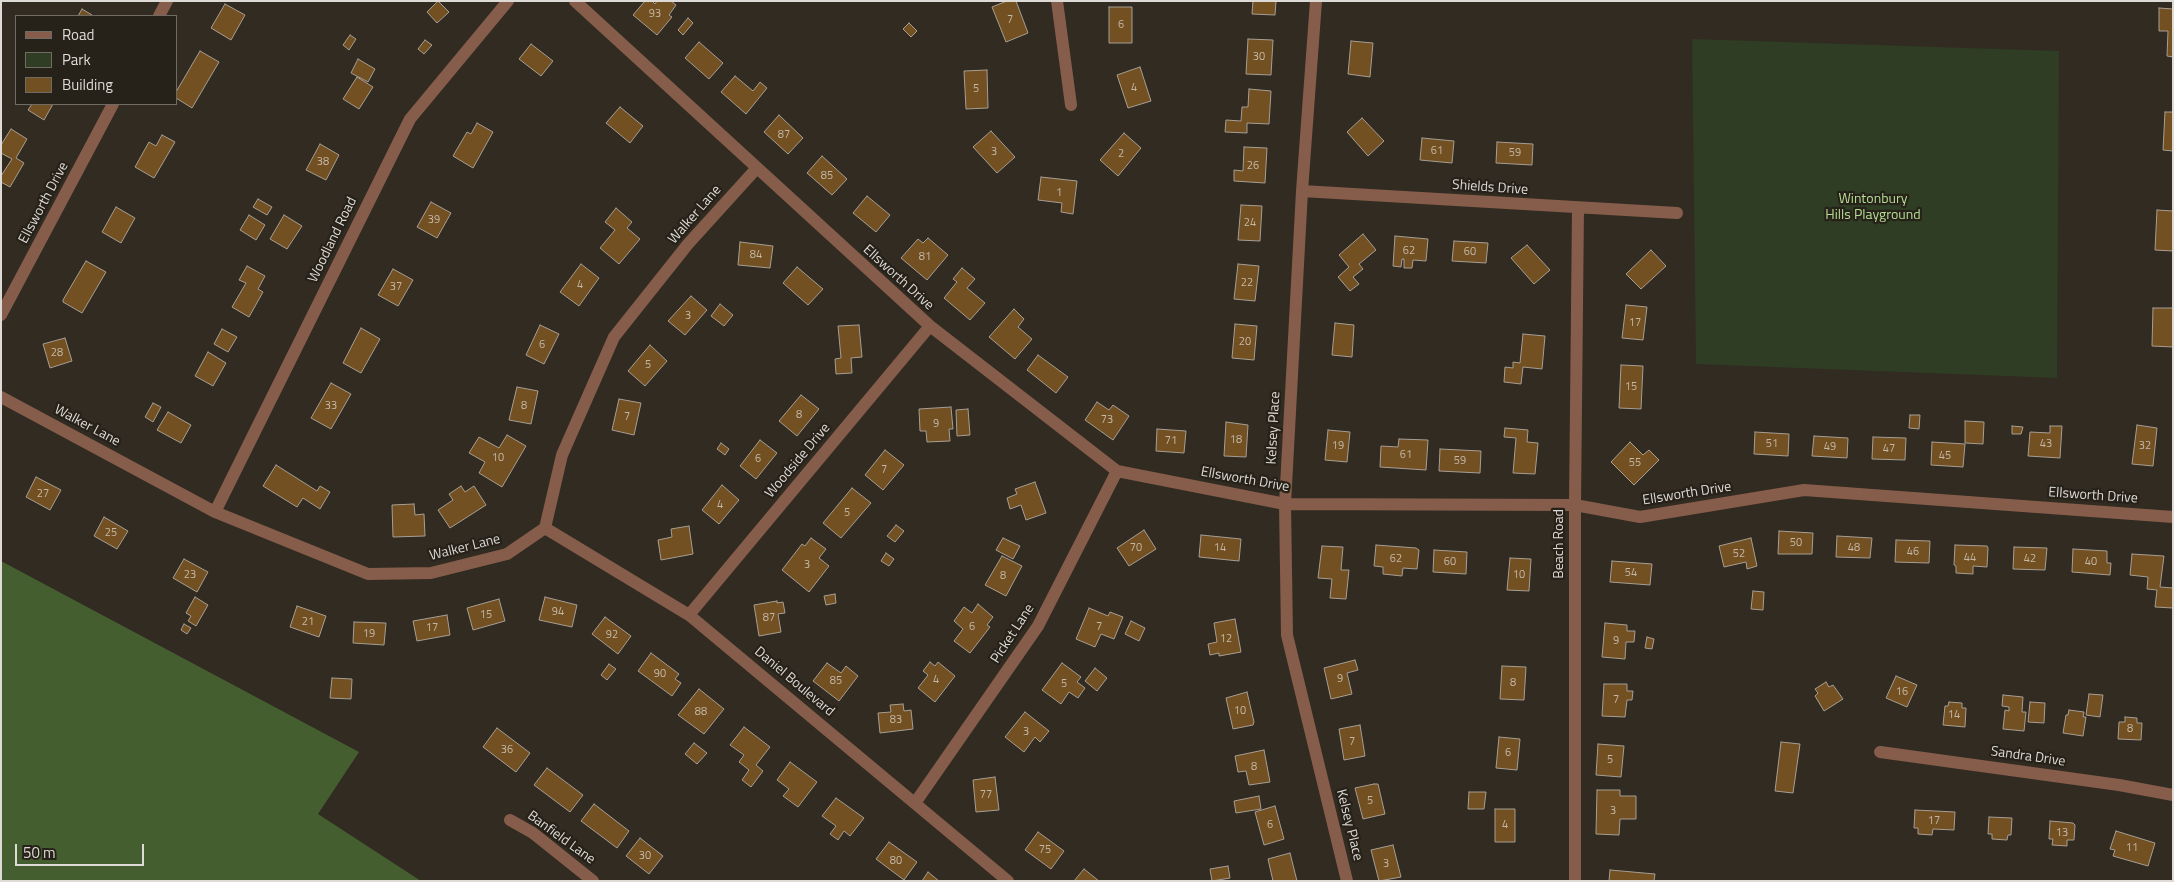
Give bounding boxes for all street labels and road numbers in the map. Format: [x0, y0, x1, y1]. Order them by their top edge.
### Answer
street label: Ellsworth Drive [16, 159, 72, 247]
street label: Shields Drive [1451, 177, 1529, 199]
street label: Walker Lane [665, 182, 725, 248]
street label: Woodland Road [305, 195, 361, 285]
street label: Ellsworth Drive [859, 242, 937, 314]
street label: Kelsey Place [1264, 391, 1284, 465]
street label: Walker Lane [51, 402, 123, 450]
street label: Woodside Drive [762, 420, 834, 502]
street label: Ellsworth Drive [1199, 464, 1291, 496]
street label: Ellsworth Drive [1641, 479, 1733, 509]
street label: Ellsworth Drive [2048, 484, 2138, 508]
street label: Beach Road [1552, 509, 1568, 579]
street label: Walker Lane [428, 531, 502, 565]
street label: Picket Lane [988, 601, 1038, 667]
street label: Daniel Boulevard [751, 644, 837, 720]
street label: Sandra Drive [1990, 743, 2066, 771]
street label: Kelsey Place [1332, 788, 1366, 862]
street label: Banfield Lane [524, 808, 598, 868]

